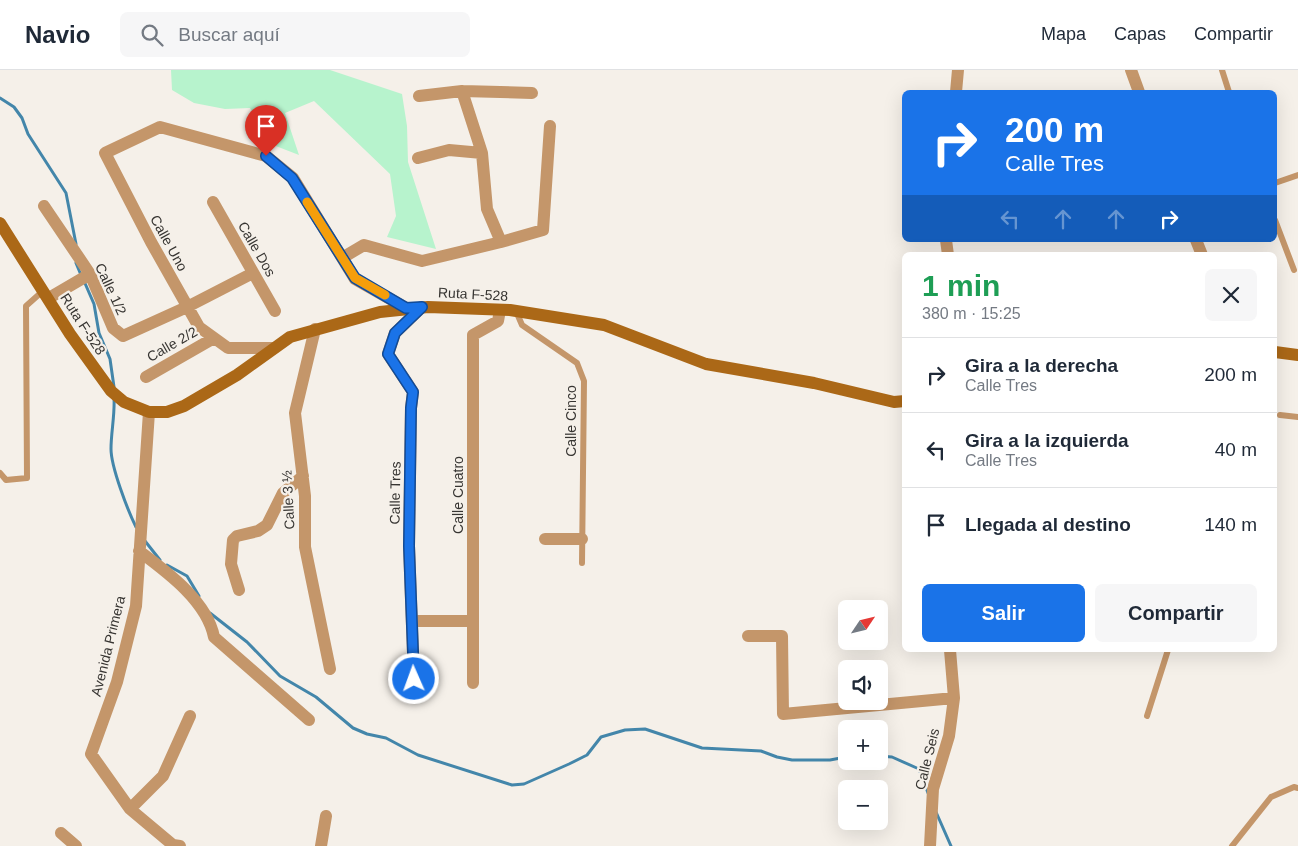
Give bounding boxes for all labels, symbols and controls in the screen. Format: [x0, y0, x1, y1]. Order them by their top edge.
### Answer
search box [120, 12, 470, 57]
text: Navio [25, 21, 90, 48]
icon: search [138, 21, 166, 49]
text: Buscar aquí [178, 24, 280, 45]
text: Mapa [1041, 24, 1086, 44]
text: Capas [1114, 24, 1166, 44]
text: Compartir [1194, 24, 1273, 44]
pin [245, 105, 287, 156]
icon: right [922, 110, 987, 175]
text: 200 m [1005, 110, 1104, 149]
icon: arrive [252, 112, 280, 140]
text: Calle Tres [1005, 151, 1104, 176]
icon: left [996, 205, 1024, 233]
icon: ahead [1049, 205, 1077, 233]
icon: ahead [1102, 205, 1130, 233]
icon: right [1155, 205, 1183, 233]
street label: Calle Uno [147, 212, 191, 274]
street label: Calle Dos [235, 219, 279, 279]
street label: Calle 1/2 [92, 261, 130, 318]
text: 1 min [922, 269, 1000, 302]
button: close [1205, 269, 1257, 321]
street label: Ruta F-528 [438, 284, 509, 304]
street label: Ruta F-528 [57, 290, 109, 358]
text: 380 m · 15:25 [922, 305, 1021, 322]
street label: Calle 2/2 [144, 323, 200, 365]
text: Gira a la derecha [965, 355, 1118, 376]
icon: right [922, 361, 950, 389]
text: 200 m [1204, 364, 1257, 385]
text: Calle Tres [965, 377, 1037, 394]
street label: Calle Cinco [563, 385, 579, 457]
text: Gira a la izquierda [965, 430, 1129, 451]
icon: left [922, 436, 950, 464]
text: 40 m [1215, 439, 1257, 460]
text: Calle Tres [965, 452, 1037, 469]
street label: Calle Cuatro [450, 456, 466, 534]
street label: Calle Tres [386, 461, 404, 525]
street label: Calle 3 ½ [278, 470, 298, 530]
icon: arrive [922, 511, 950, 539]
text: Llegada al destino [965, 514, 1131, 535]
text: 140 m [1204, 514, 1257, 535]
button: Salir [922, 584, 1085, 642]
button: Compartir [1095, 584, 1257, 642]
street label: Avenida Primera [88, 594, 128, 698]
north arrow [838, 600, 888, 650]
map controls [838, 600, 888, 830]
position arrow [387, 652, 439, 704]
button: sound [838, 660, 888, 710]
button: + [838, 720, 888, 770]
street label: Calle Seis [912, 726, 942, 792]
button: − [838, 780, 888, 830]

